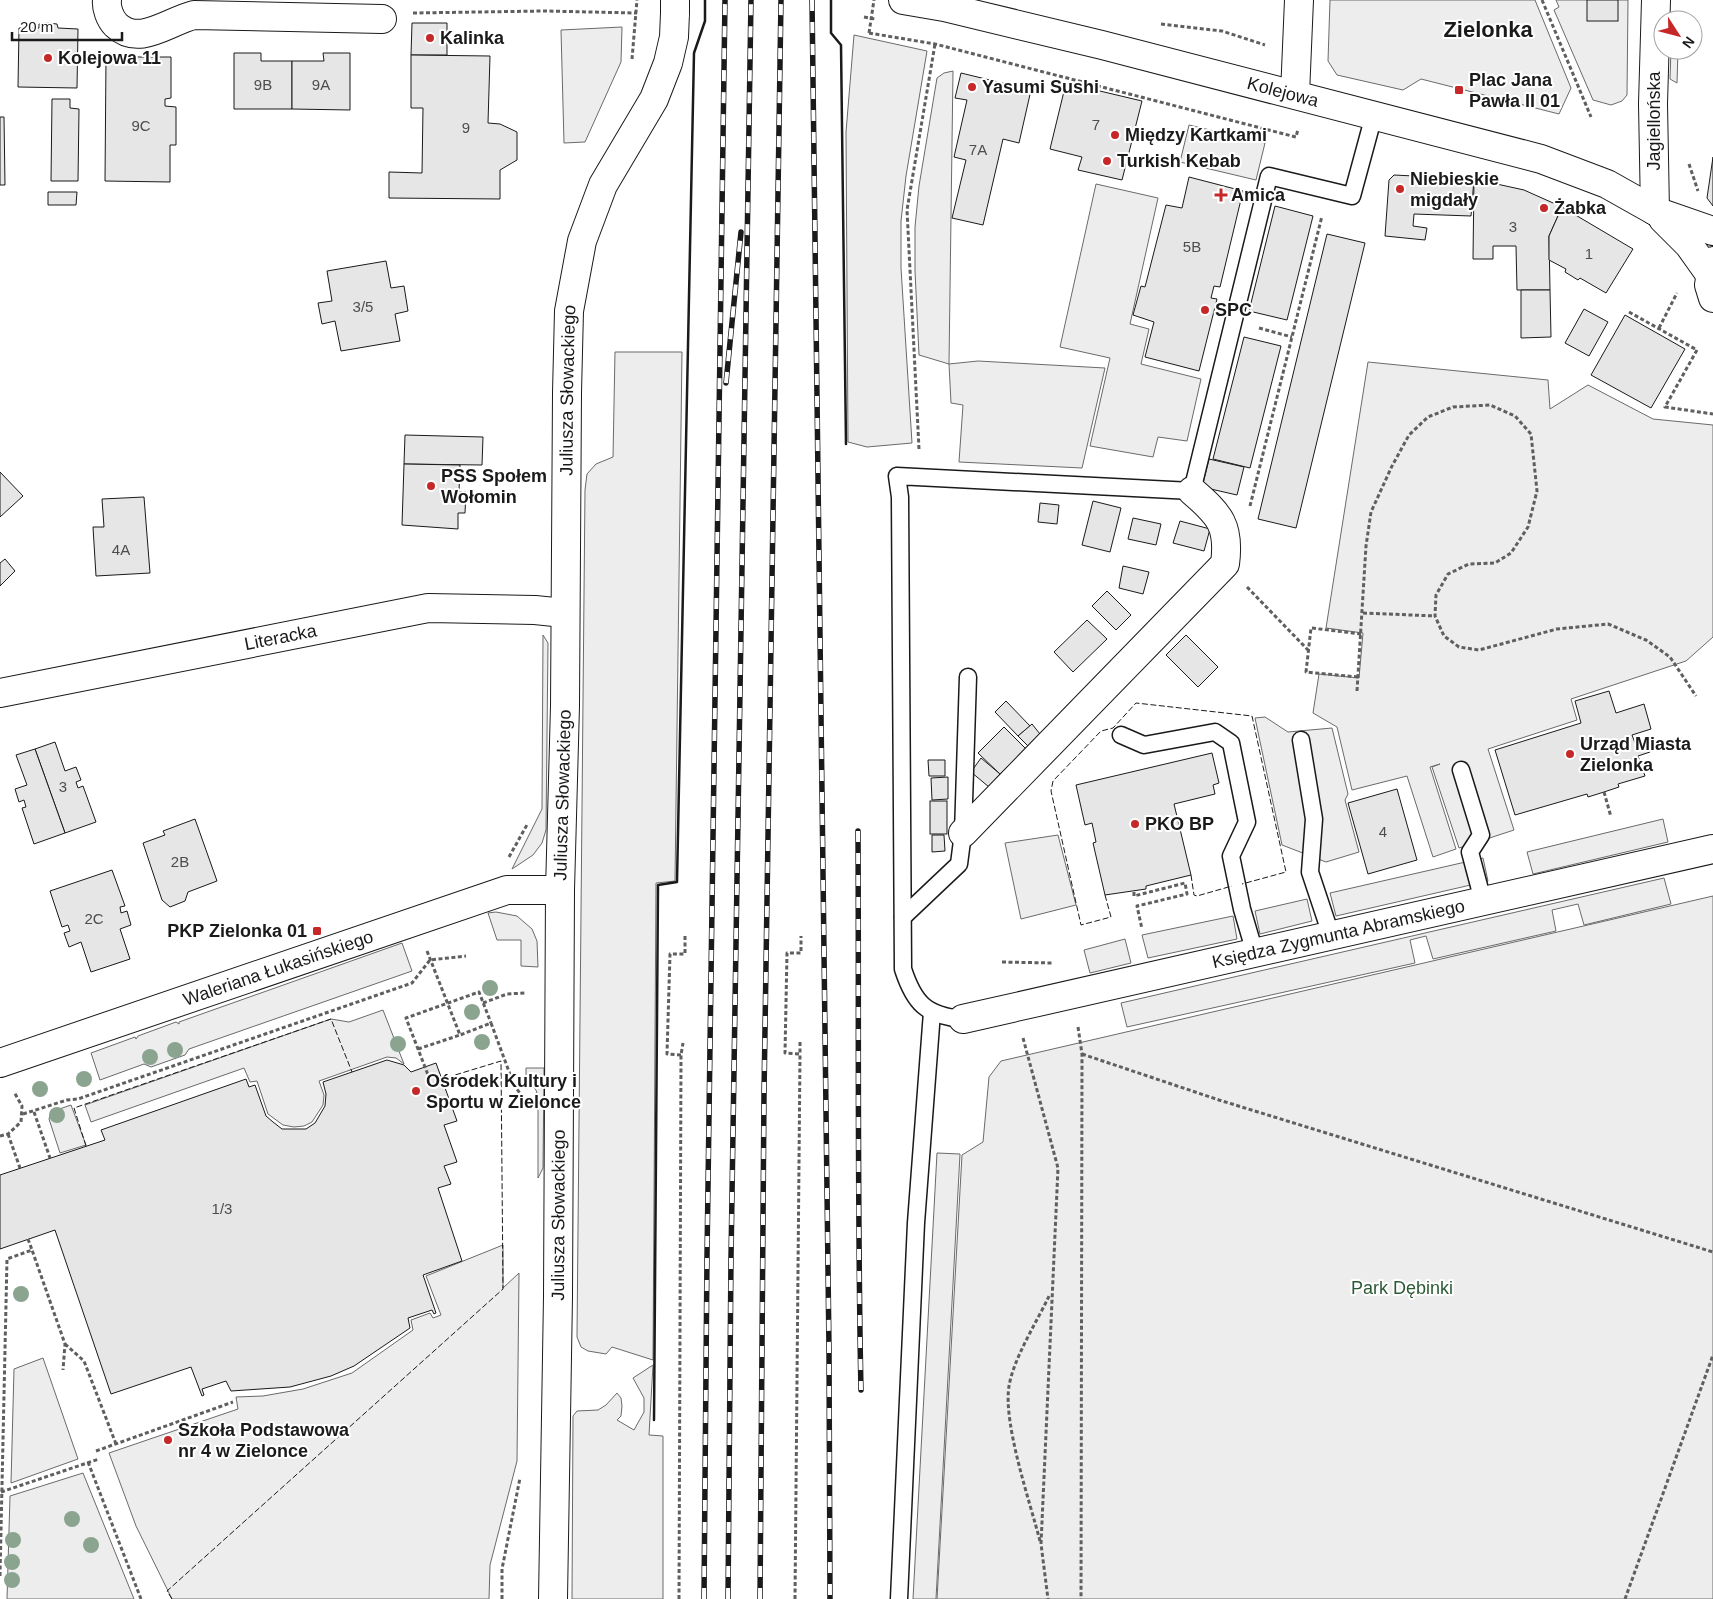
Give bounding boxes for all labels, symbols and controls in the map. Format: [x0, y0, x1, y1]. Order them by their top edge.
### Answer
scale bar [12, 10, 122, 42]
north arrow [1653, 10, 1703, 60]
district label: Zielonka [1443, 17, 1533, 42]
text: 20 m [20, 18, 53, 35]
place label: Kalinka [440, 28, 505, 48]
marker: Kalinka [424, 32, 436, 44]
text: N [1679, 34, 1698, 51]
place label: Kolejowa 11 [58, 48, 161, 68]
marker: Kolejowa 11 [42, 52, 54, 64]
place label: Plac Jana Pawła II 01 [1469, 70, 1560, 111]
street label: Jagiellońska [1644, 70, 1664, 171]
street label: Kolejowa [1245, 73, 1322, 111]
house number: 9B [254, 76, 272, 93]
house number: 9A [312, 76, 330, 93]
place label: Yasumi Sushi [982, 77, 1099, 97]
marker: Yasumi Sushi [966, 81, 978, 93]
marker: Plac Jana Pawła II 01 [1453, 84, 1465, 96]
house number: 7 [1092, 116, 1100, 133]
house number: 9C [131, 117, 151, 134]
house number: 9 [462, 119, 470, 136]
place label: Między Kartkami [1125, 125, 1267, 145]
marker: Między Kartkami [1109, 129, 1121, 141]
house number: 7A [969, 141, 987, 158]
place label: Turkish Kebab [1117, 151, 1241, 171]
marker: Turkish Kebab [1101, 155, 1113, 167]
place label: Niebieskie migdały [1410, 169, 1499, 210]
marker: Niebieskie migdały [1394, 183, 1406, 195]
place label: Amica [1231, 185, 1286, 205]
marker: Amica [1215, 189, 1227, 201]
place label: Żabka [1554, 198, 1607, 218]
marker: Żabka [1538, 202, 1550, 214]
house number: 3 [1509, 218, 1517, 235]
house number: 5B [1183, 238, 1201, 255]
house number: 1 [1585, 245, 1593, 262]
house number: 3/5 [353, 298, 373, 315]
place label: SPC [1215, 300, 1252, 320]
street label: Juliusza Słowackiego [556, 303, 580, 476]
marker: SPC [1199, 304, 1211, 316]
place label: PSS Społem Wołomin [441, 466, 547, 507]
marker: PSS Społem Wołomin [425, 480, 437, 492]
house number: 4A [112, 541, 130, 558]
street label: Literacka [243, 620, 319, 654]
street label: Juliusza Słowackiego [550, 709, 575, 881]
place label: Urząd Miasta Zielonka [1580, 734, 1692, 775]
marker: Urząd Miasta Zielonka [1564, 748, 1576, 760]
house number: 3 [59, 778, 67, 795]
place label: PKO BP [1145, 814, 1214, 834]
marker: PKO BP [1129, 818, 1141, 830]
house number: 4 [1379, 823, 1387, 840]
house number: 2B [171, 853, 189, 870]
street label: Księdza Zygmunta Abramskiego [1210, 896, 1467, 972]
house number: 2C [84, 910, 104, 927]
place label: PKP Zielonka 01 [167, 921, 307, 941]
marker: PKP Zielonka 01 [311, 925, 323, 937]
street label: Waleriana Łukasińskiego [181, 926, 376, 1010]
place label: Ośrodek Kultury i Sportu w Zielonce [426, 1071, 581, 1112]
marker: Ośrodek Kultury i Sportu w Zielonce [410, 1085, 422, 1097]
street label: Juliusza Słowackiego [548, 1129, 569, 1301]
house number: 1/3 [212, 1200, 232, 1217]
park label: Park Dębinki [1351, 1278, 1453, 1298]
place label: Szkoła Podstawowa nr 4 w Zielonce [178, 1420, 350, 1461]
marker: Szkoła Podstawowa nr 4 w Zielonce [162, 1434, 174, 1446]

